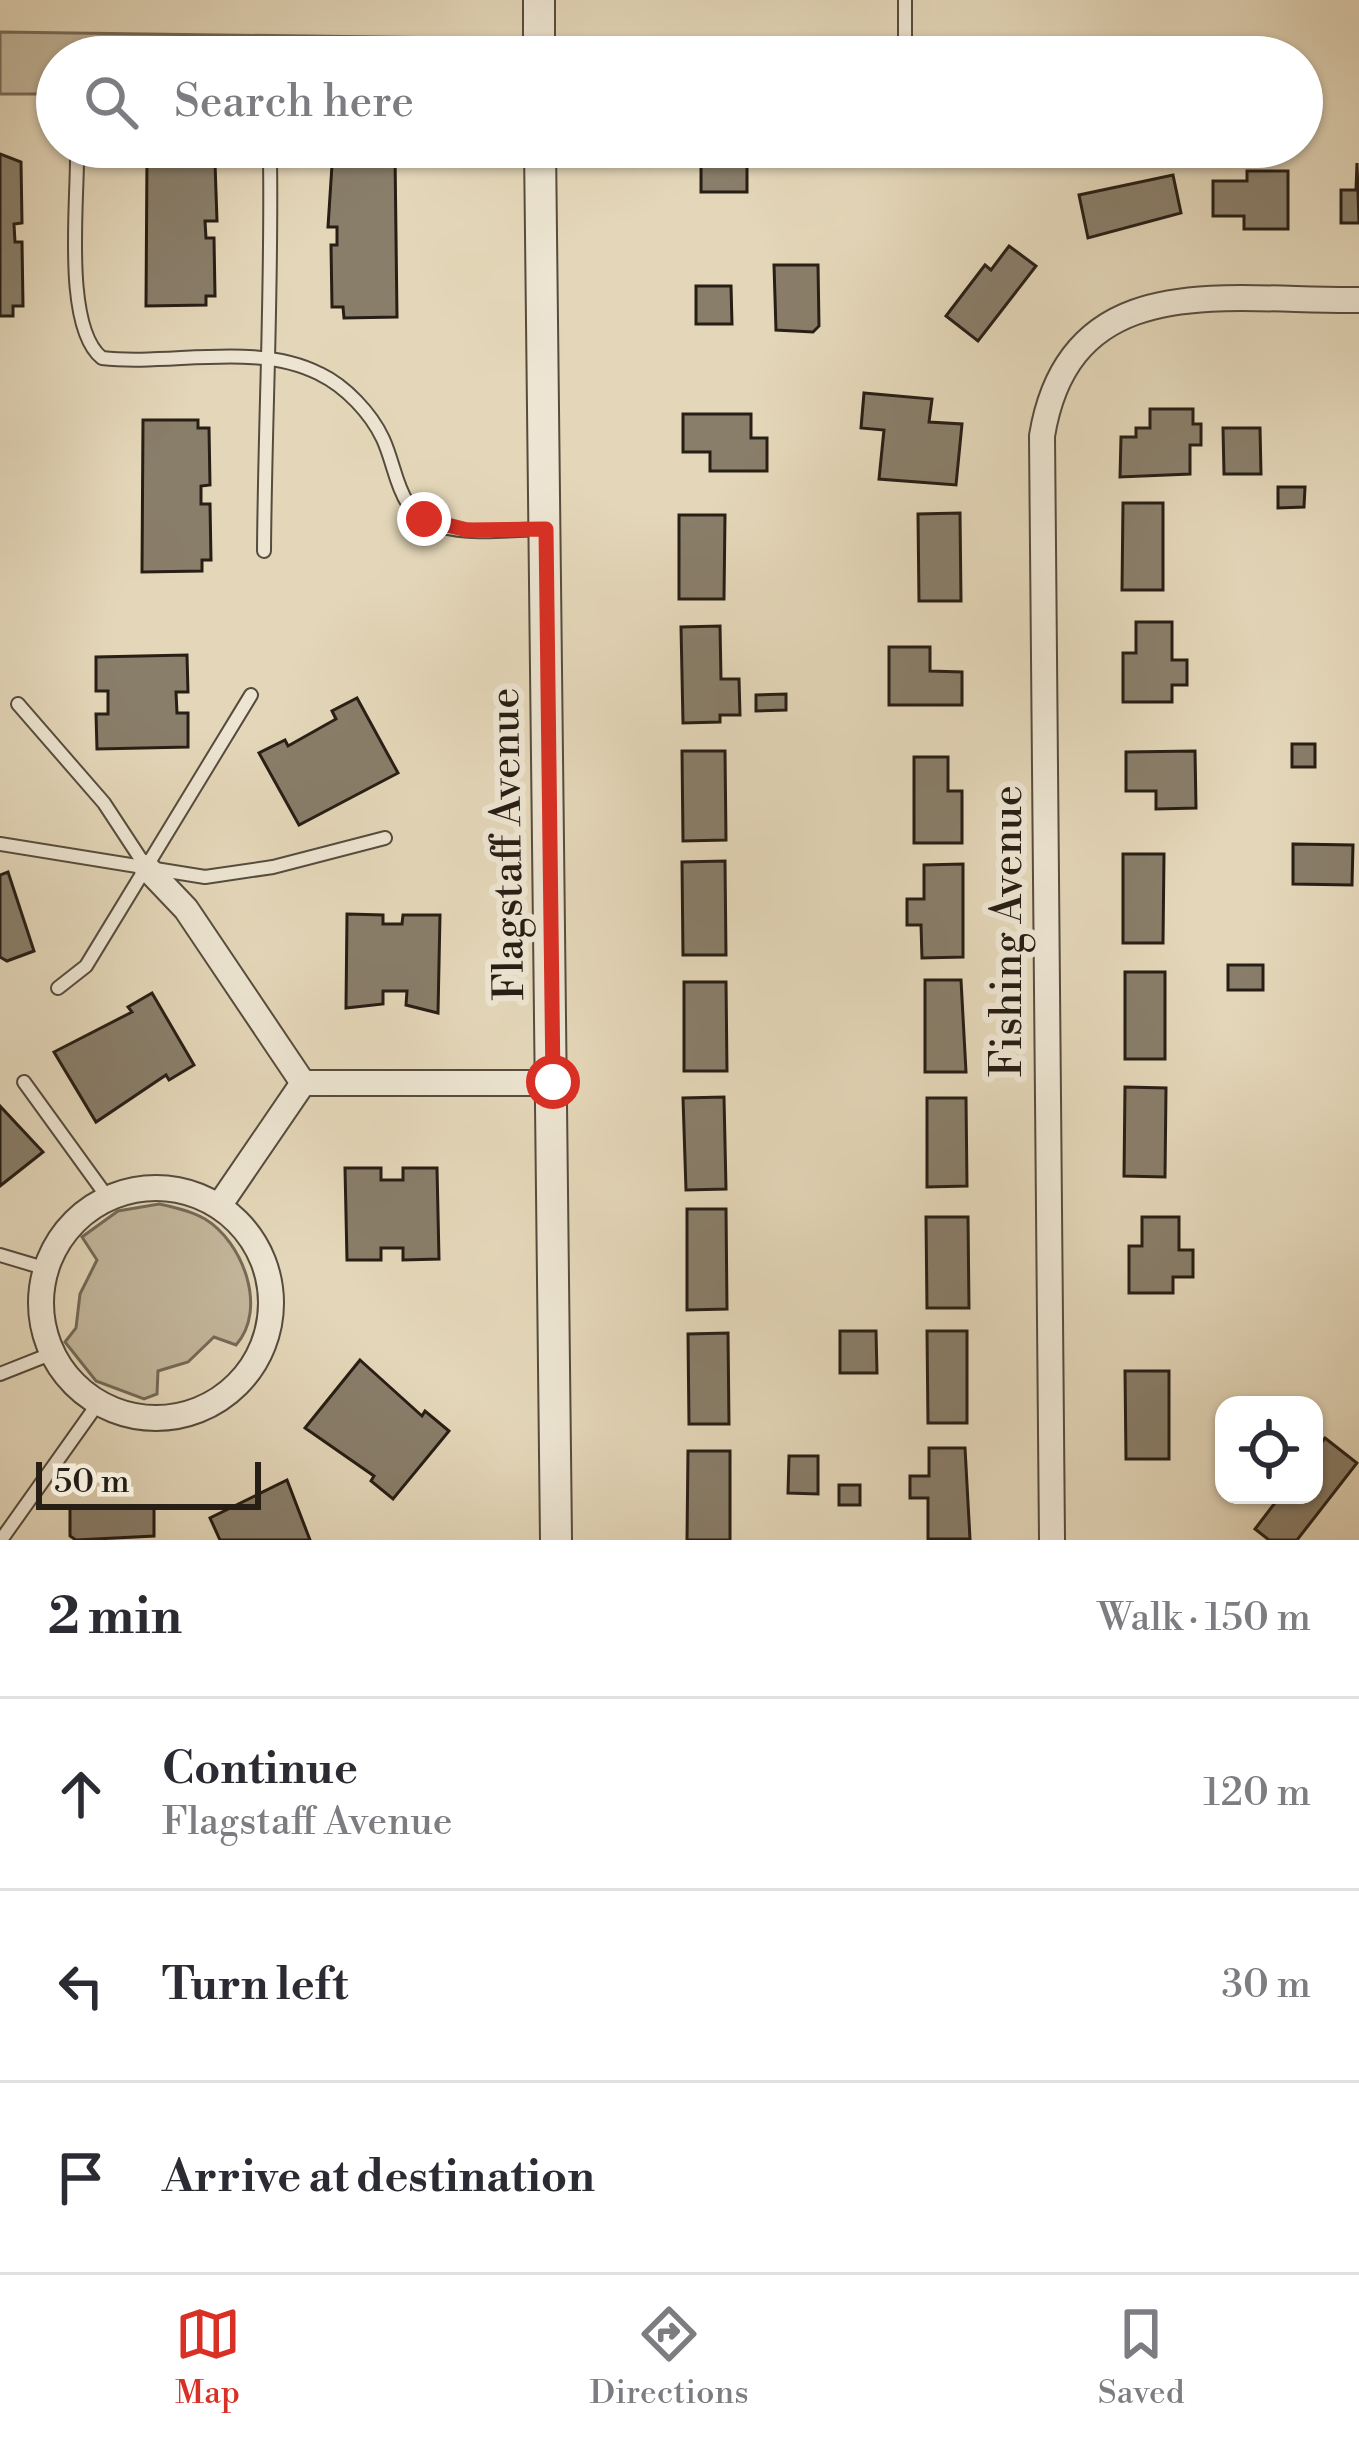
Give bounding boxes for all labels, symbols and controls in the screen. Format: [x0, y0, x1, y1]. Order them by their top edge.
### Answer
search box [36, 36, 1323, 168]
icon: search [78, 69, 144, 135]
text: Search here [174, 74, 414, 131]
route end [397, 492, 451, 546]
street label: Flagstaff Avenue [479, 687, 538, 1001]
street label: Fishing Avenue [982, 785, 1036, 1077]
route start [526, 1055, 580, 1109]
map controls [1215, 1396, 1323, 1504]
button: locate [1215, 1396, 1323, 1504]
scale bar [36, 1456, 261, 1509]
text: 50 m [54, 1462, 130, 1503]
text: 2 min [48, 1586, 182, 1650]
text: Walk · 150 m [1098, 1594, 1311, 1643]
text: Continue [162, 1741, 358, 1798]
icon: ahead [48, 1761, 114, 1827]
text: 120 m [1203, 1769, 1311, 1818]
text: Flagstaff Avenue [162, 1798, 452, 1847]
icon: left [48, 1953, 114, 2019]
text: Turn left [162, 1957, 348, 2014]
text: 30 m [1221, 1961, 1311, 2010]
icon: arrive [48, 2145, 114, 2211]
text: Arrive at destination [162, 2149, 595, 2206]
tab: Map [175, 2301, 241, 2414]
tab: Directions [590, 2301, 749, 2414]
tab: Saved [1098, 2301, 1184, 2414]

